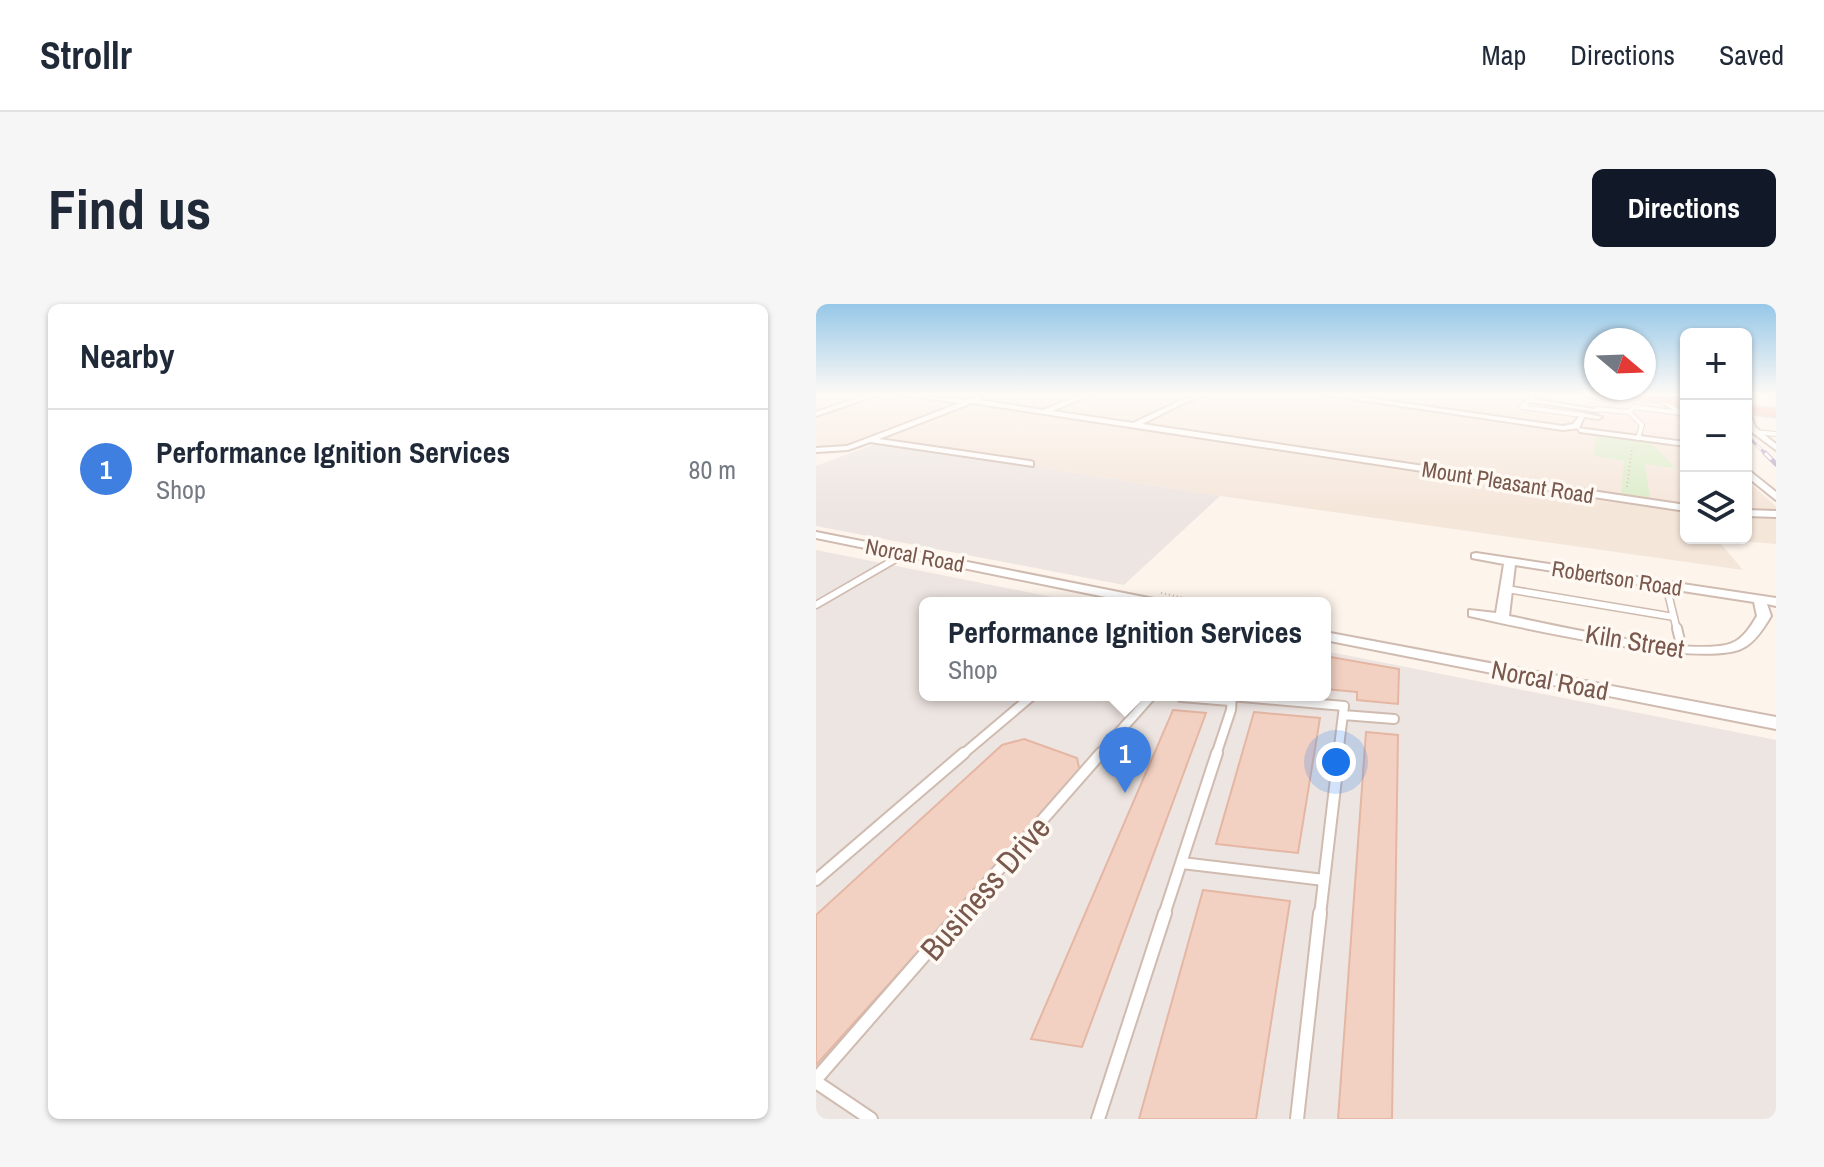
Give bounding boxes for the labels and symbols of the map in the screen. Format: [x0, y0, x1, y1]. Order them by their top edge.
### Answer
north arrow [1584, 328, 1656, 400]
street label: Mount Pleasant Road [1420, 454, 1596, 510]
street label: Norcal Road [863, 531, 967, 579]
street label: Robertson Road [1550, 553, 1684, 603]
street label: Kiln Street [1583, 616, 1687, 666]
street label: Norcal Road [1489, 652, 1611, 708]
pin: 1 [1099, 727, 1151, 793]
your location [1316, 742, 1356, 782]
street label: Business Drive [910, 807, 1060, 969]

